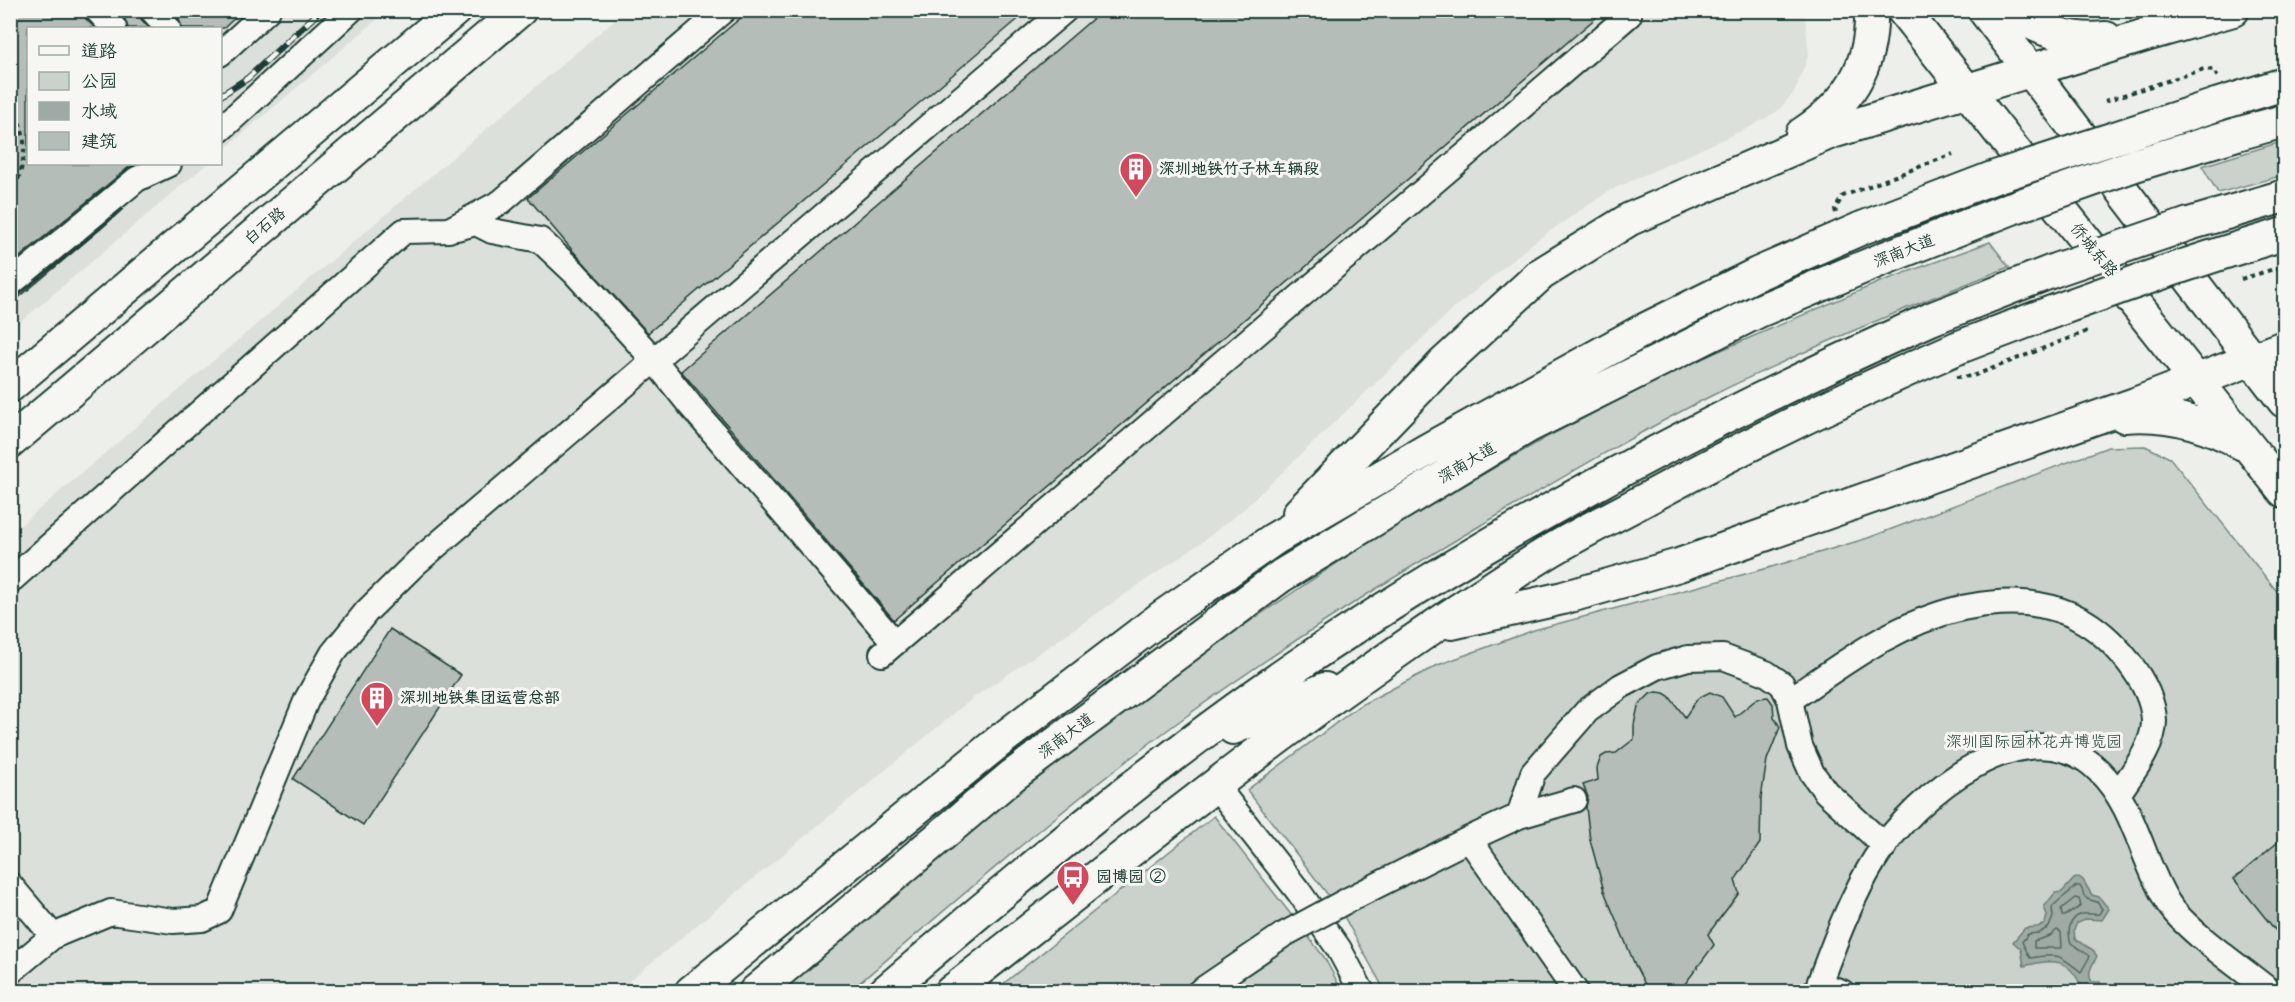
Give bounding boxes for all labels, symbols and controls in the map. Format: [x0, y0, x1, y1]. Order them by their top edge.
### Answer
legend [27, 27, 222, 165]
text: 道路 [81, 41, 117, 62]
text: 公园 [81, 71, 117, 92]
text: 水域 [81, 101, 117, 122]
text: 建筑 [81, 131, 117, 152]
building icon: 深圳地铁竹子林车辆段 [1118, 151, 1154, 198]
place label: 深圳地铁竹子林车辆段 [1159, 160, 1319, 178]
street label: 白石路 [241, 204, 289, 248]
street label: 侨城东路 [2067, 219, 2121, 281]
street label: 深南大道 [1871, 231, 1937, 271]
street label: 深南大道 [1435, 439, 1499, 487]
building icon: 深圳地铁集团运营总部 [359, 680, 395, 727]
place label: 深圳地铁集团运营总部 [400, 689, 560, 707]
street label: 深南大道 [1035, 710, 1097, 762]
park label: 深圳国际园林花卉博览园 [1946, 733, 2122, 751]
bus stop icon: 园博园 ② [1055, 859, 1091, 906]
place label: 园博园 ② [1096, 868, 1166, 886]

